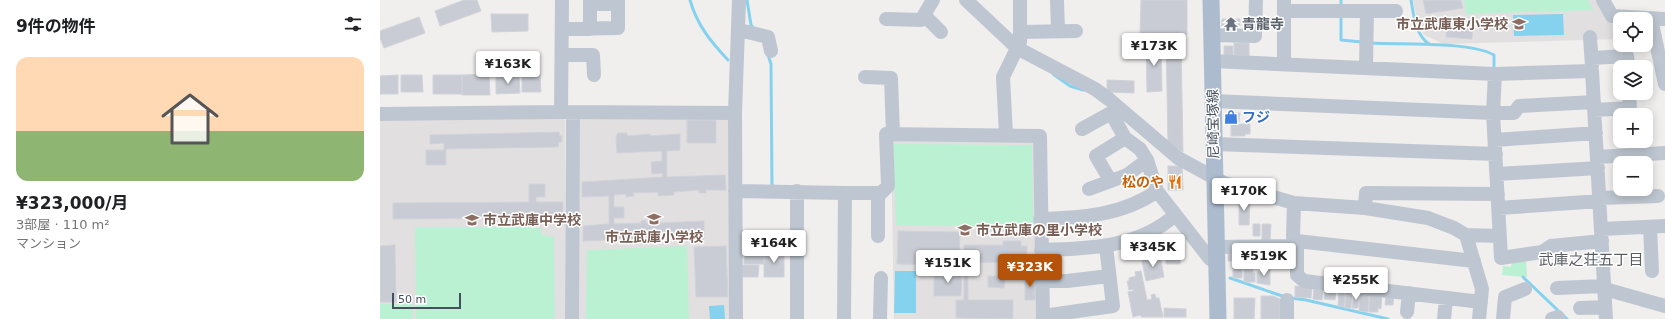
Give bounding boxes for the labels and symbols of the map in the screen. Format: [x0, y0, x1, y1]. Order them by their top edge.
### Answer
temple icon: 青龍寺 [1223, 16, 1239, 32]
place label: 青龍寺 [1242, 16, 1284, 32]
place label: 市立武庫東小学校 [1396, 16, 1508, 32]
school or university icon: 市立武庫東小学校 [1511, 16, 1527, 32]
pin: ¥173K [1126, 33, 1182, 67]
pin: ¥163K [480, 51, 536, 85]
street label: 尼崎宝塚線 [1204, 89, 1222, 159]
shop icon: フジ [1223, 109, 1239, 125]
place label: フジ [1242, 109, 1270, 125]
place label: 松のや [1122, 174, 1164, 190]
restaurant icon: 松のや [1167, 174, 1183, 190]
pin: ¥170K [1216, 178, 1272, 212]
school or university icon: 市立武庫小学校 [646, 211, 662, 227]
school or university icon: 市立武庫中学校 [464, 212, 480, 228]
place label: 市立武庫中学校 [483, 212, 581, 228]
school or university icon: 市立武庫の里小学校 [957, 222, 973, 238]
place label: 市立武庫の里小学校 [976, 222, 1102, 238]
place label: 市立武庫小学校 [605, 229, 703, 245]
pin: ¥164K [746, 230, 802, 264]
pin: ¥345K [1125, 234, 1181, 268]
pin: ¥519K [1236, 243, 1292, 277]
pin: ¥151K [920, 250, 976, 284]
district label: 武庫之荘五丁目 [1538, 251, 1644, 269]
pin: ¥323K [1002, 254, 1058, 288]
pin: ¥255K [1328, 267, 1384, 301]
scale bar [392, 291, 461, 310]

